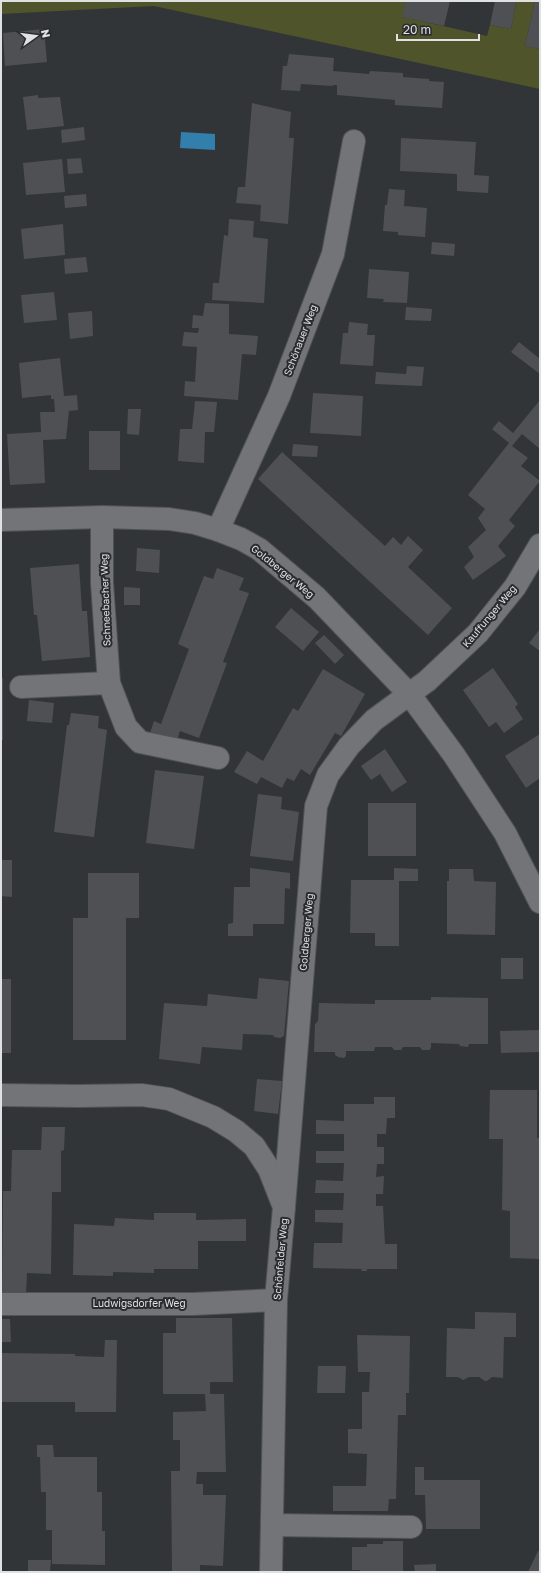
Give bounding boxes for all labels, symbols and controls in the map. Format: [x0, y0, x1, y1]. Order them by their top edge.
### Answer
north arrow [16, 16, 56, 56]
scale bar [397, 16, 479, 42]
text: 20 m [403, 22, 431, 37]
text: N [39, 28, 54, 39]
street label: Schönauer Weg [281, 303, 319, 377]
street label: Goldberger Weg [249, 542, 317, 600]
street label: Schneebacher Weg [97, 554, 113, 646]
street label: Kauffunger Weg [459, 582, 519, 650]
street label: Goldberger Weg [297, 893, 315, 971]
street label: Schönfelder Weg [270, 1218, 290, 1300]
street label: Ludwigsdorfer Weg [92, 1297, 186, 1309]

